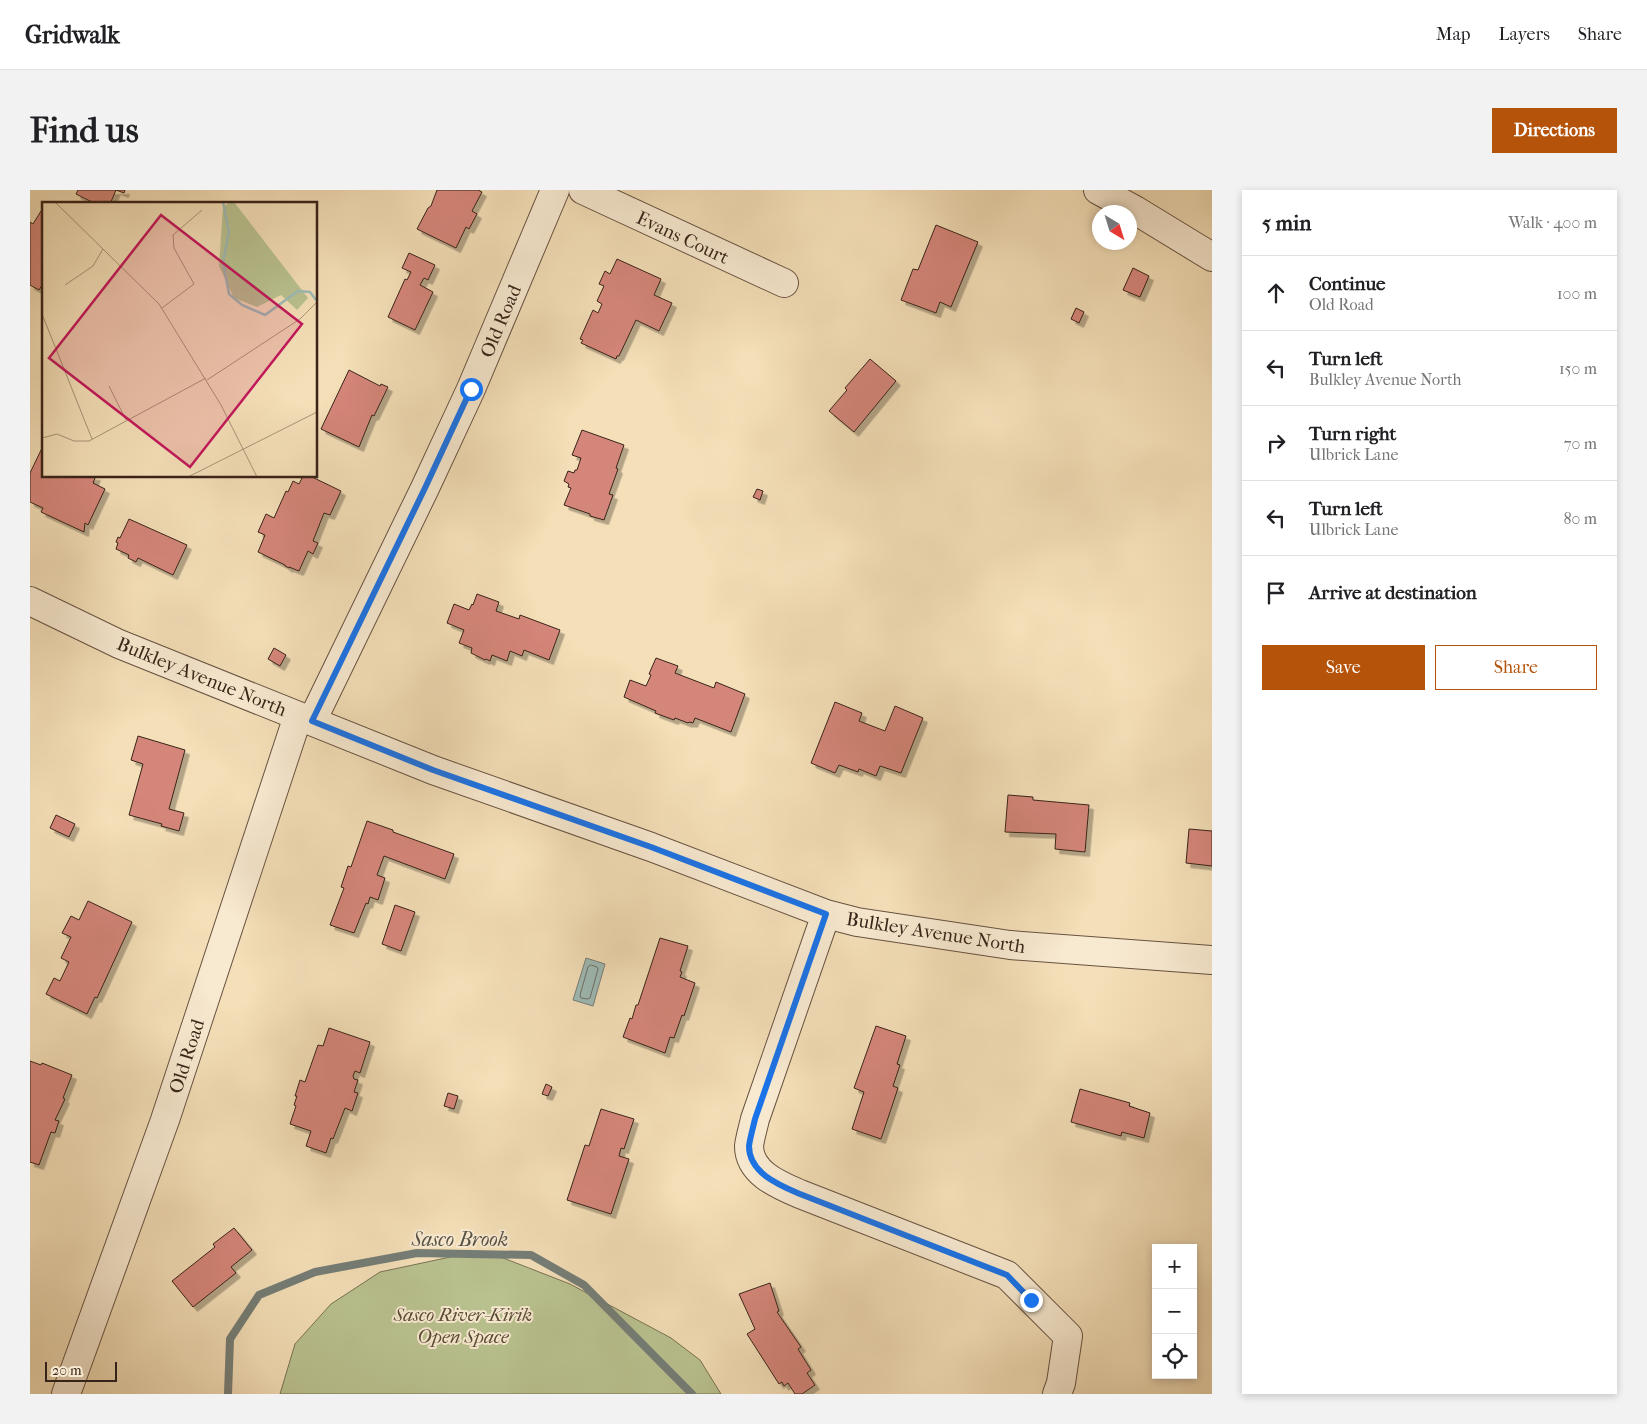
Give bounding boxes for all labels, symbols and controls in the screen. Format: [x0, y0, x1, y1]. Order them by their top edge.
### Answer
text: Gridwalk [25, 21, 120, 49]
text: Map [1436, 24, 1470, 45]
text: Layers [1498, 24, 1550, 45]
text: Share [1578, 24, 1622, 45]
button: Directions [1492, 108, 1617, 153]
text: Find us [30, 110, 139, 151]
inset map [42, 202, 318, 478]
north arrow [1092, 205, 1137, 250]
street label: Evans Court [633, 207, 733, 269]
text: 5 min [1262, 211, 1311, 235]
text: Walk · 400 m [1508, 213, 1597, 232]
text: Continue [1309, 273, 1385, 295]
icon: ahead [1262, 279, 1290, 307]
street label: Old Road [476, 281, 526, 361]
text: 100 m [1557, 284, 1597, 303]
text: Old Road [1309, 295, 1374, 314]
text: Turn left [1309, 348, 1383, 370]
icon: left [1262, 354, 1290, 382]
text: 150 m [1559, 359, 1597, 378]
text: Bulkley Avenue North [1309, 370, 1462, 389]
route start [460, 378, 483, 401]
text: Turn right [1309, 423, 1396, 445]
icon: right [1262, 429, 1290, 457]
text: 70 m [1564, 434, 1597, 453]
text: Ulbrick Lane [1309, 445, 1398, 464]
text: Turn left [1309, 498, 1383, 520]
icon: left [1262, 504, 1290, 532]
text: 80 m [1563, 509, 1597, 528]
text: Ulbrick Lane [1309, 520, 1398, 539]
icon: arrive [1262, 579, 1290, 607]
text: Arrive at destination [1309, 582, 1477, 604]
street label: Bulkley Avenue North [114, 633, 290, 721]
button: Save [1262, 645, 1425, 690]
button: Share [1435, 645, 1597, 690]
street label: Bulkley Avenue North [845, 908, 1027, 958]
street label: Old Road [165, 1016, 209, 1096]
water label: Sasco Brook [411, 1228, 508, 1251]
map controls [1152, 1244, 1197, 1379]
button: + [1152, 1244, 1197, 1289]
route end [1020, 1289, 1043, 1312]
button: − [1152, 1289, 1197, 1334]
park label: Sasco River-Kirik Open Space [393, 1304, 532, 1348]
button: locate [1152, 1334, 1197, 1379]
scale bar [45, 1359, 118, 1382]
text: 20 m [52, 1362, 82, 1379]

